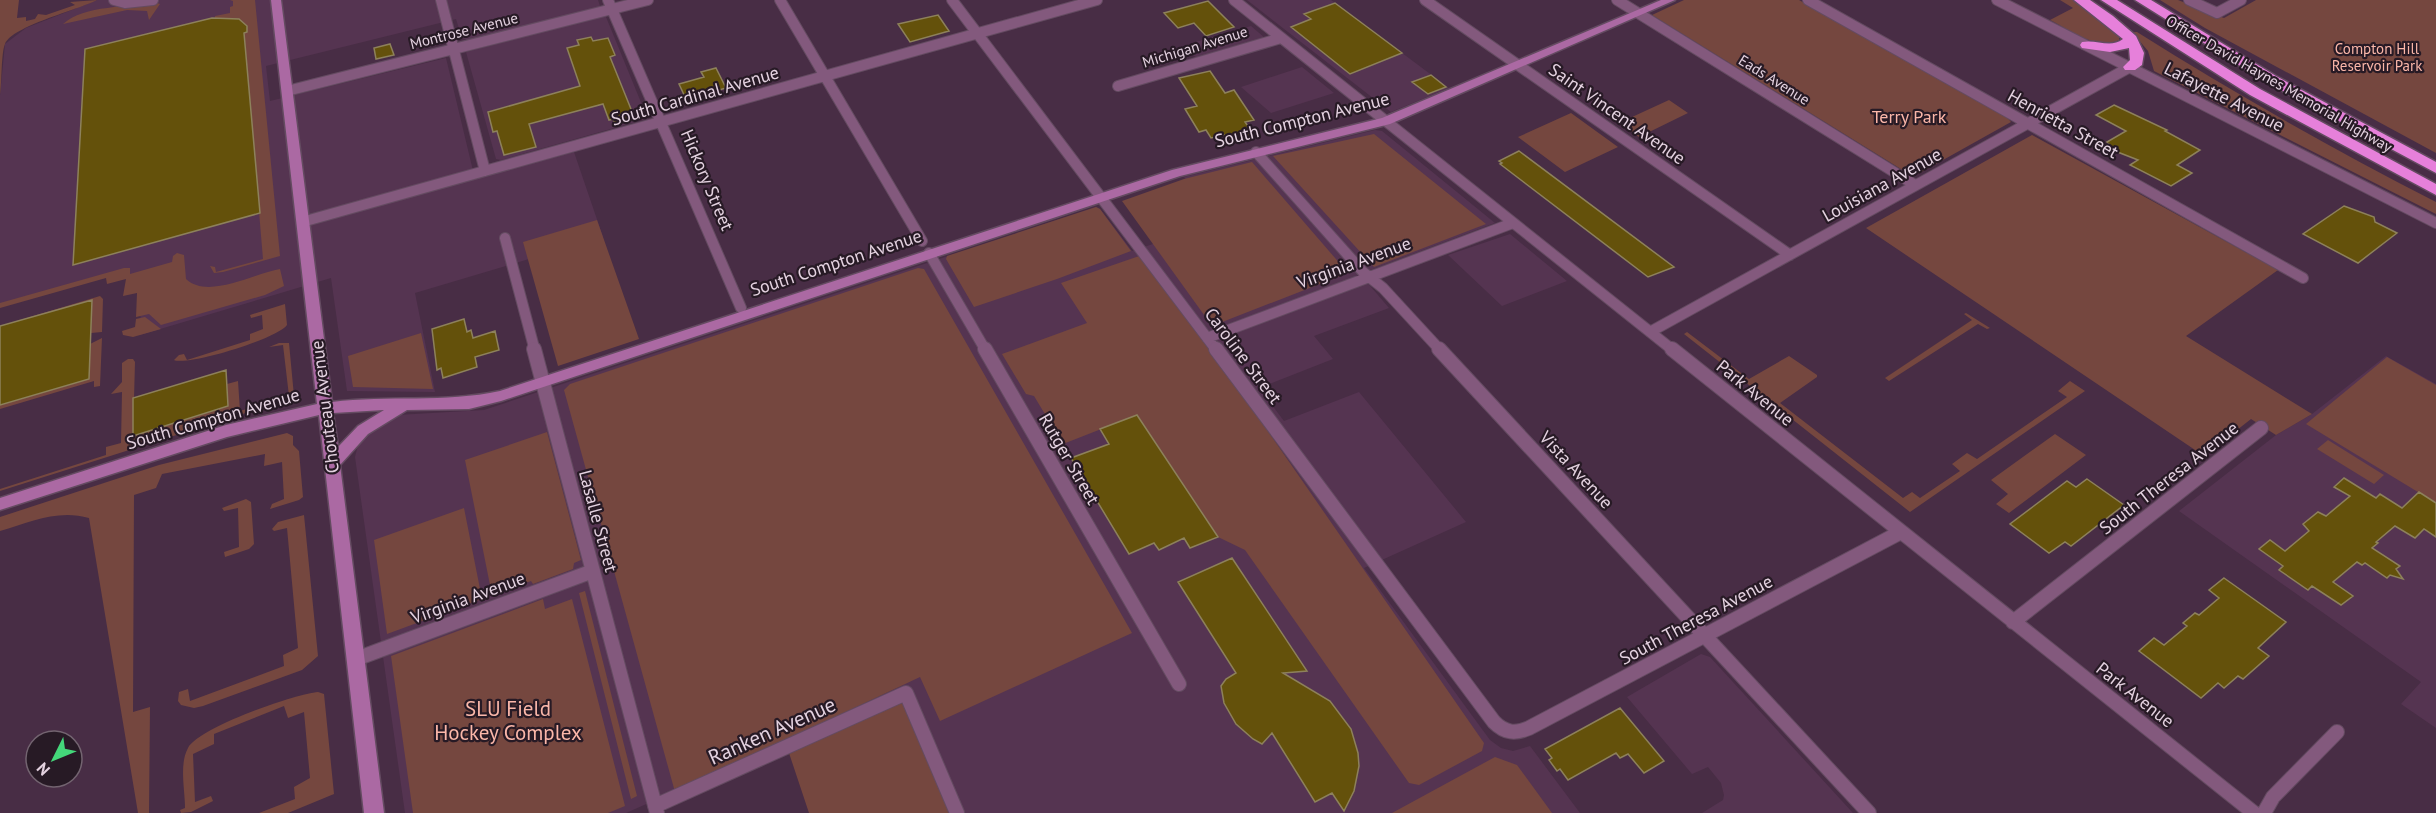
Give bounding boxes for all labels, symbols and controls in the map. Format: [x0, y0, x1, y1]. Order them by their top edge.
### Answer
street label: Montrose Avenue [408, 8, 520, 53]
street label: Officer David Haynes Memorial Highway [2163, 11, 2396, 156]
street label: Michigan Avenue [1140, 22, 1250, 72]
park label: Compton Hill Reservoir Park [2332, 39, 2423, 75]
street label: Eads Avenue [1735, 50, 1813, 109]
street label: Lafayette Avenue [2160, 56, 2288, 137]
street label: Saint Vincent Avenue [1544, 58, 1690, 169]
street label: South Cardinal Avenue [608, 61, 782, 131]
street label: Henrietta Street [2004, 84, 2123, 163]
street label: South Compton Avenue [1212, 87, 1392, 152]
park label: Terry Park [1872, 105, 1947, 128]
street label: Hickory Street [676, 126, 739, 234]
street label: Louisiana Avenue [1818, 142, 1945, 227]
street label: South Compton Avenue [747, 224, 925, 301]
street label: Virginia Avenue [1293, 231, 1414, 294]
street label: Caroline Street [1200, 303, 1287, 408]
street label: Chouteau Avenue [305, 339, 344, 475]
street label: Park Avenue [1712, 354, 1799, 431]
street label: South Compton Avenue [124, 383, 302, 454]
street label: Rutger Street [1034, 409, 1105, 509]
street label: South Theresa Avenue [2095, 416, 2243, 539]
street label: Vista Avenue [1534, 425, 1618, 513]
street label: Lasalle Street [574, 467, 623, 574]
street label: Virginia Avenue [407, 566, 528, 629]
street label: South Theresa Avenue [1615, 569, 1776, 670]
street label: Park Avenue [2092, 657, 2179, 732]
street label: Ranken Avenue [704, 690, 840, 771]
park label: SLU Field Hockey Complex [434, 695, 582, 746]
north arrow [24, 729, 84, 789]
text: N [32, 759, 54, 780]

